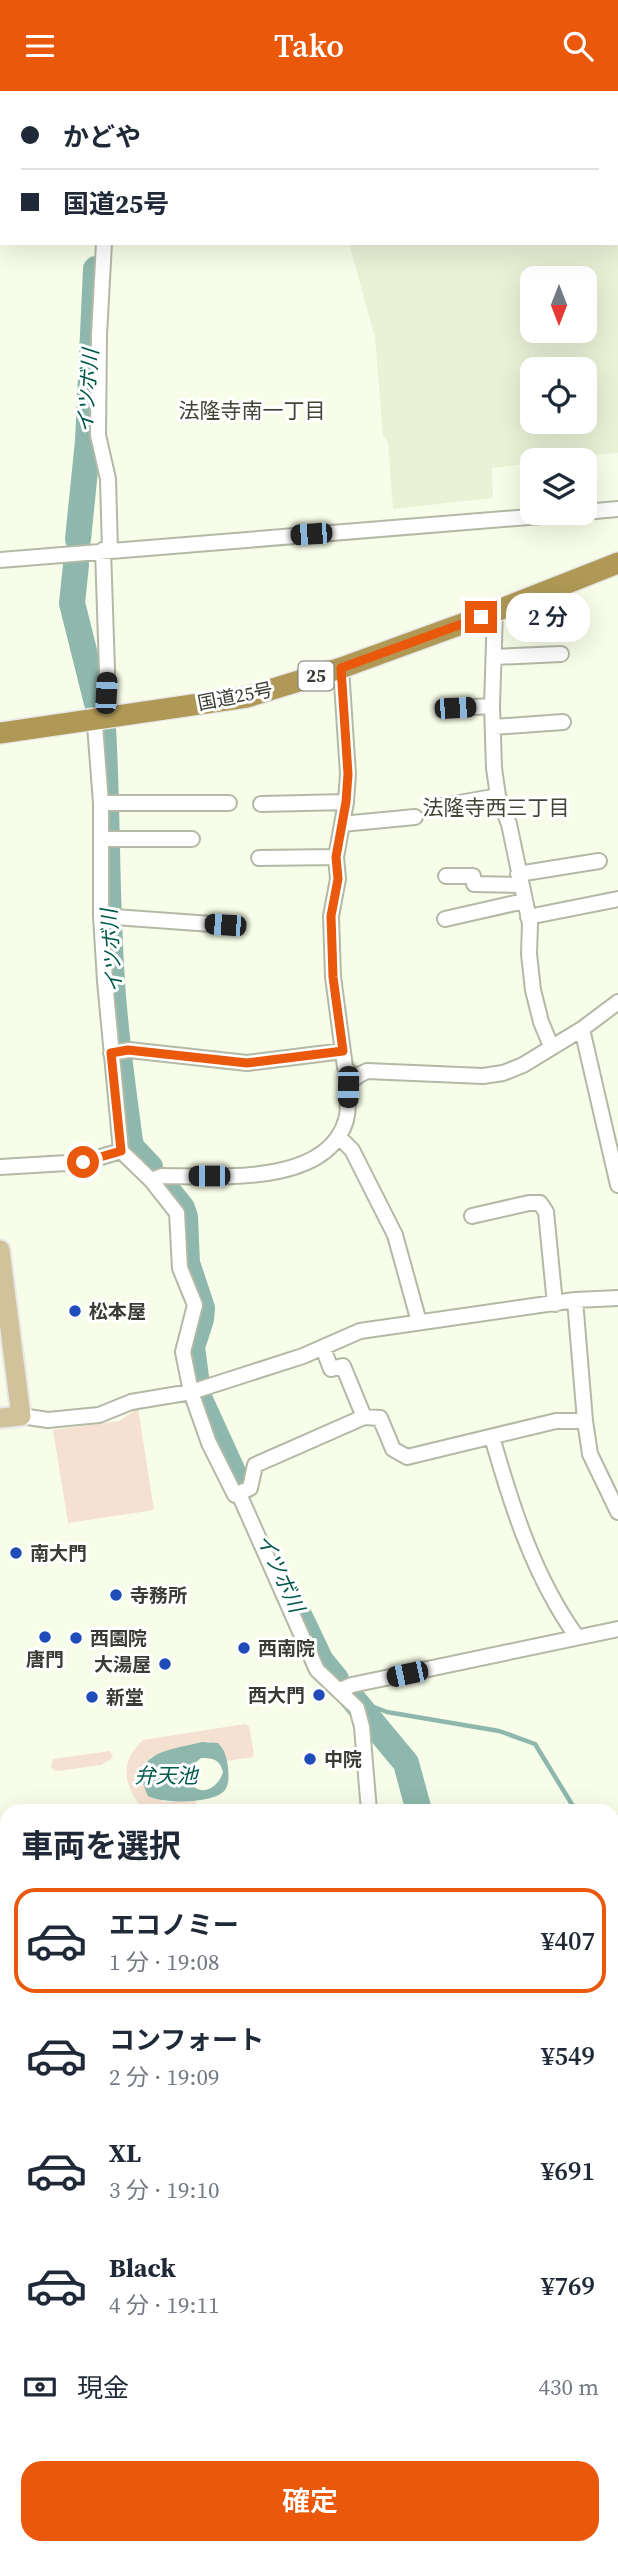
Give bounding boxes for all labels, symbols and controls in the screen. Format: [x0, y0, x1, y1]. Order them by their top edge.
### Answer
text: Tako [274, 24, 344, 68]
icon: menu [21, 27, 59, 65]
icon: search [559, 27, 597, 65]
text: かどや [63, 119, 141, 155]
text: 国道25号 [63, 186, 169, 222]
north arrow [520, 266, 597, 343]
map controls [520, 266, 597, 525]
water label: イツボ川 [70, 346, 105, 434]
button: locate [520, 357, 597, 434]
district label: 法隆寺南一丁目 [179, 396, 326, 425]
button: layers [520, 448, 597, 525]
car [290, 522, 333, 546]
callout: 2 分 [505, 593, 590, 641]
route end [465, 601, 497, 633]
text: 2 分 [528, 601, 568, 633]
road number: 25 [298, 661, 334, 691]
car [95, 671, 118, 715]
street label: 国道25号 [195, 676, 275, 716]
car [434, 696, 477, 720]
district label: 法隆寺西三丁目 [423, 793, 570, 822]
water label: イツボ川 [94, 906, 129, 994]
car [204, 913, 247, 937]
car [338, 1066, 359, 1108]
route start [67, 1146, 99, 1178]
car [189, 1166, 231, 1187]
place label: 松本屋 [89, 1298, 146, 1324]
marker: 松本屋 [67, 1303, 83, 1319]
water label: イツボ川 [250, 1529, 312, 1619]
place label: 南大門 [30, 1540, 87, 1566]
marker: 南大門 [8, 1545, 24, 1561]
place label: 寺務所 [130, 1582, 187, 1608]
marker: 寺務所 [108, 1587, 124, 1603]
place label: 西園院 [90, 1625, 147, 1651]
marker: 唐門 [37, 1629, 53, 1645]
marker: 西園院 [68, 1630, 84, 1646]
place label: 西南院 [258, 1635, 315, 1661]
marker: 西南院 [236, 1640, 252, 1656]
place label: 唐門 [26, 1646, 64, 1672]
place label: 大湯屋 [94, 1651, 151, 1677]
marker: 大湯屋 [157, 1656, 173, 1672]
car [385, 1659, 430, 1689]
place label: 西大門 [248, 1682, 305, 1708]
place label: 新堂 [106, 1684, 144, 1710]
marker: 西大門 [311, 1687, 327, 1703]
marker: 新堂 [84, 1689, 100, 1705]
place label: 中院 [324, 1746, 362, 1772]
marker: 中院 [302, 1751, 318, 1767]
water label: 弁天池 [135, 1761, 199, 1790]
text: 車両を選択 [21, 1824, 181, 1868]
text: エコノミー [109, 1907, 239, 1943]
icon: car [25, 1909, 88, 1972]
text: ¥407 [541, 1923, 595, 1959]
text: 1 分 · 19:08 [109, 1946, 219, 1978]
text: コンフォート [109, 2022, 264, 2058]
icon: car [25, 2024, 88, 2087]
text: ¥549 [541, 2038, 595, 2074]
text: 2 分 · 19:09 [109, 2061, 219, 2093]
text: XL [109, 2135, 141, 2171]
icon: car [25, 2139, 88, 2202]
text: ¥691 [541, 2153, 595, 2189]
text: 3 分 · 19:10 [109, 2174, 219, 2206]
text: Black [109, 2250, 176, 2286]
icon: car [25, 2254, 88, 2317]
text: ¥769 [541, 2268, 595, 2304]
text: 4 分 · 19:11 [109, 2289, 219, 2321]
icon: cash [21, 2368, 59, 2406]
text: 現金 [77, 2370, 129, 2406]
text: 430 m [538, 2371, 599, 2403]
button: 確定 [21, 2461, 599, 2541]

